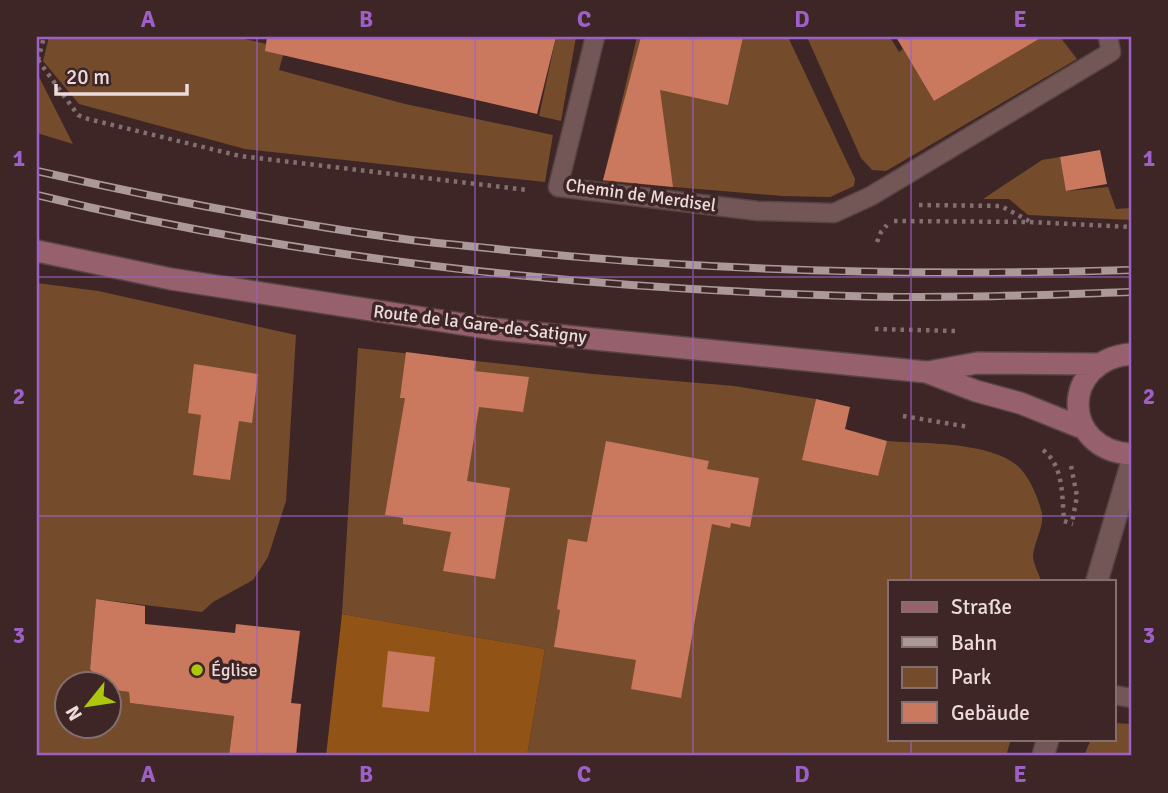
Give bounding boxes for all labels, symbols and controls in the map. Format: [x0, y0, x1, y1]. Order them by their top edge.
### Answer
text: A [141, 5, 156, 34]
text: B [359, 5, 373, 34]
text: C [577, 5, 591, 34]
text: D [794, 5, 810, 34]
text: E [1013, 5, 1027, 34]
scale bar [56, 52, 187, 96]
text: 20 m [66, 64, 110, 90]
text: 1 [13, 144, 25, 173]
text: 1 [1143, 144, 1155, 173]
street label: Chemin de Merdisel [564, 174, 718, 216]
street label: Route de la Gare-de-Satigny [372, 300, 588, 348]
text: 2 [13, 382, 25, 411]
text: 2 [1143, 382, 1155, 411]
legend [888, 580, 1116, 740]
text: Straße [951, 594, 1012, 620]
text: 3 [13, 621, 25, 650]
text: 3 [1143, 621, 1155, 650]
text: Bahn [951, 630, 997, 656]
place label: Église [211, 659, 257, 681]
marker: Église [189, 662, 205, 678]
text: Park [951, 664, 992, 690]
north arrow [52, 670, 122, 740]
text: Gebäude [951, 700, 1030, 726]
text: N [60, 701, 88, 725]
text: A [141, 760, 156, 789]
text: B [359, 760, 373, 789]
text: C [577, 760, 591, 789]
text: D [794, 760, 810, 789]
text: E [1013, 760, 1027, 789]

